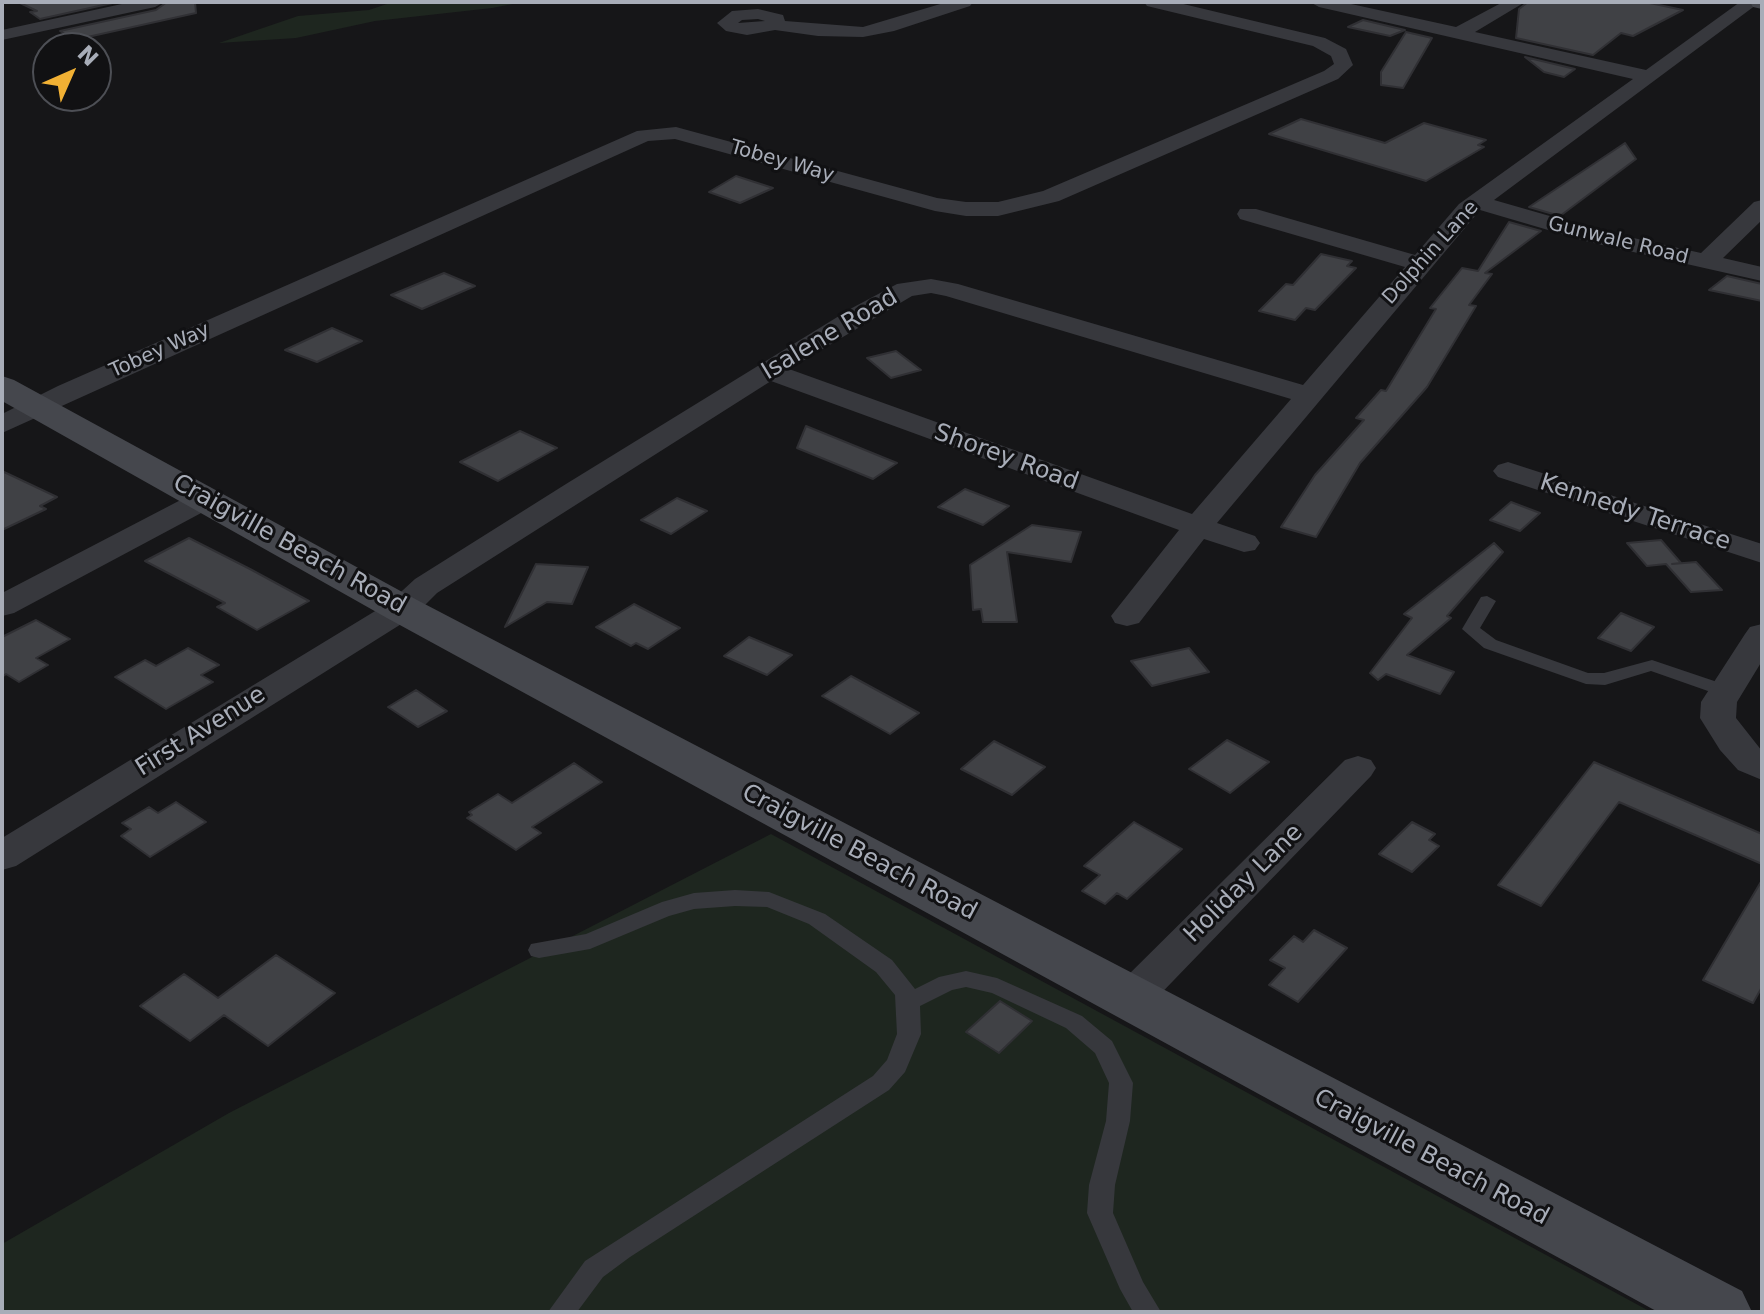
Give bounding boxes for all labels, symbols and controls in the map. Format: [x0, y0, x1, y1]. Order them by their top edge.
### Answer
north arrow [32, 32, 112, 112]
text: N [73, 41, 103, 71]
street label: Tobey Way [727, 136, 837, 188]
street label: Dolphin Lane [1378, 196, 1484, 310]
street label: Gunwale Road [1545, 212, 1691, 270]
street label: Isalene Road [757, 283, 903, 387]
street label: Tobey Way [106, 318, 214, 384]
street label: Shorey Road [930, 419, 1082, 497]
street label: Craigville Beach Road [167, 469, 411, 621]
street label: Kennedy Terrace [1536, 469, 1734, 557]
street label: First Avenue [131, 681, 271, 783]
street label: Craigville Beach Road [737, 779, 981, 927]
street label: Holiday Lane [1179, 819, 1309, 949]
street label: Craigville Beach Road [1309, 1084, 1553, 1232]

